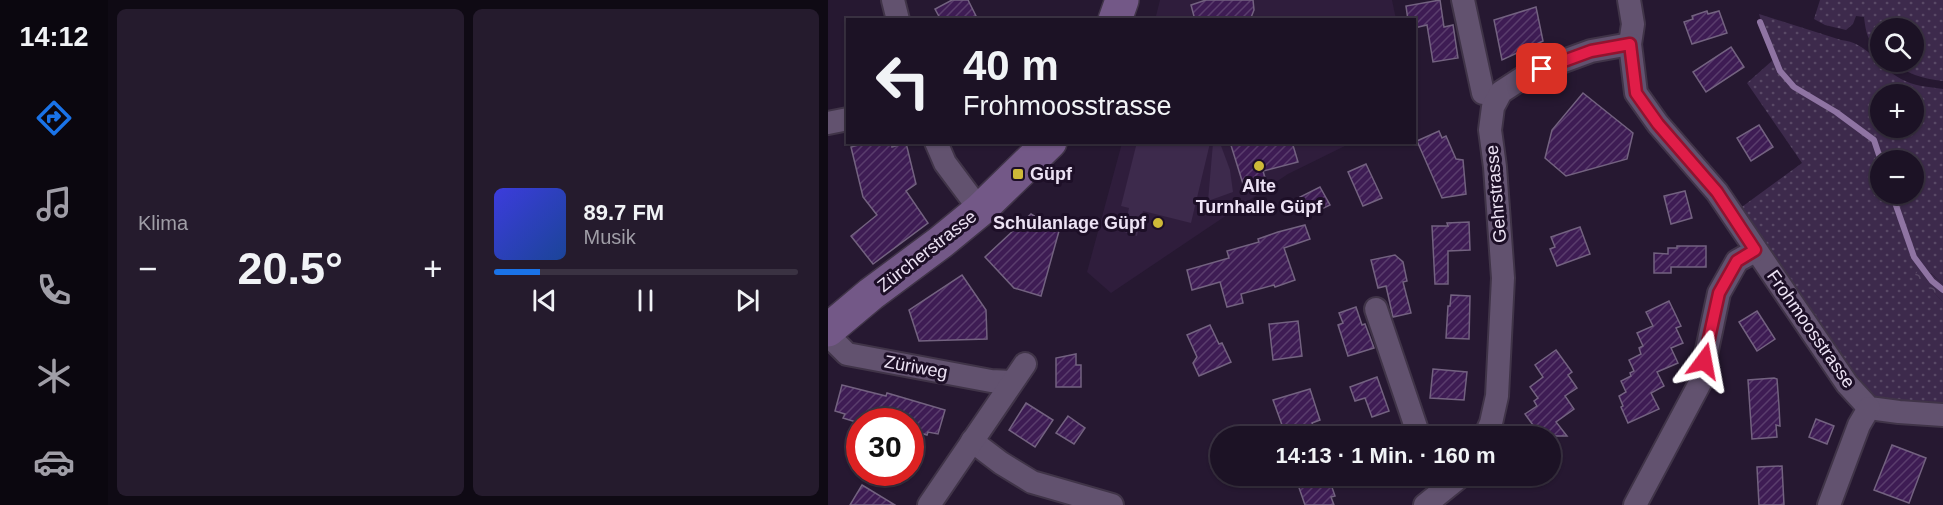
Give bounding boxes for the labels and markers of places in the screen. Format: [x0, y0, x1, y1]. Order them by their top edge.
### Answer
pin [1516, 43, 1567, 94]
marker: Alte Turnhalle Güpf [1252, 159, 1266, 173]
place label: Güpf [1030, 164, 1073, 184]
marker: Güpf [1011, 167, 1025, 181]
place label: Alte Turnhalle Güpf [1196, 176, 1323, 217]
place label: Schulanlage Güpf [993, 213, 1147, 233]
marker: Schulanlage Güpf [1151, 216, 1165, 230]

